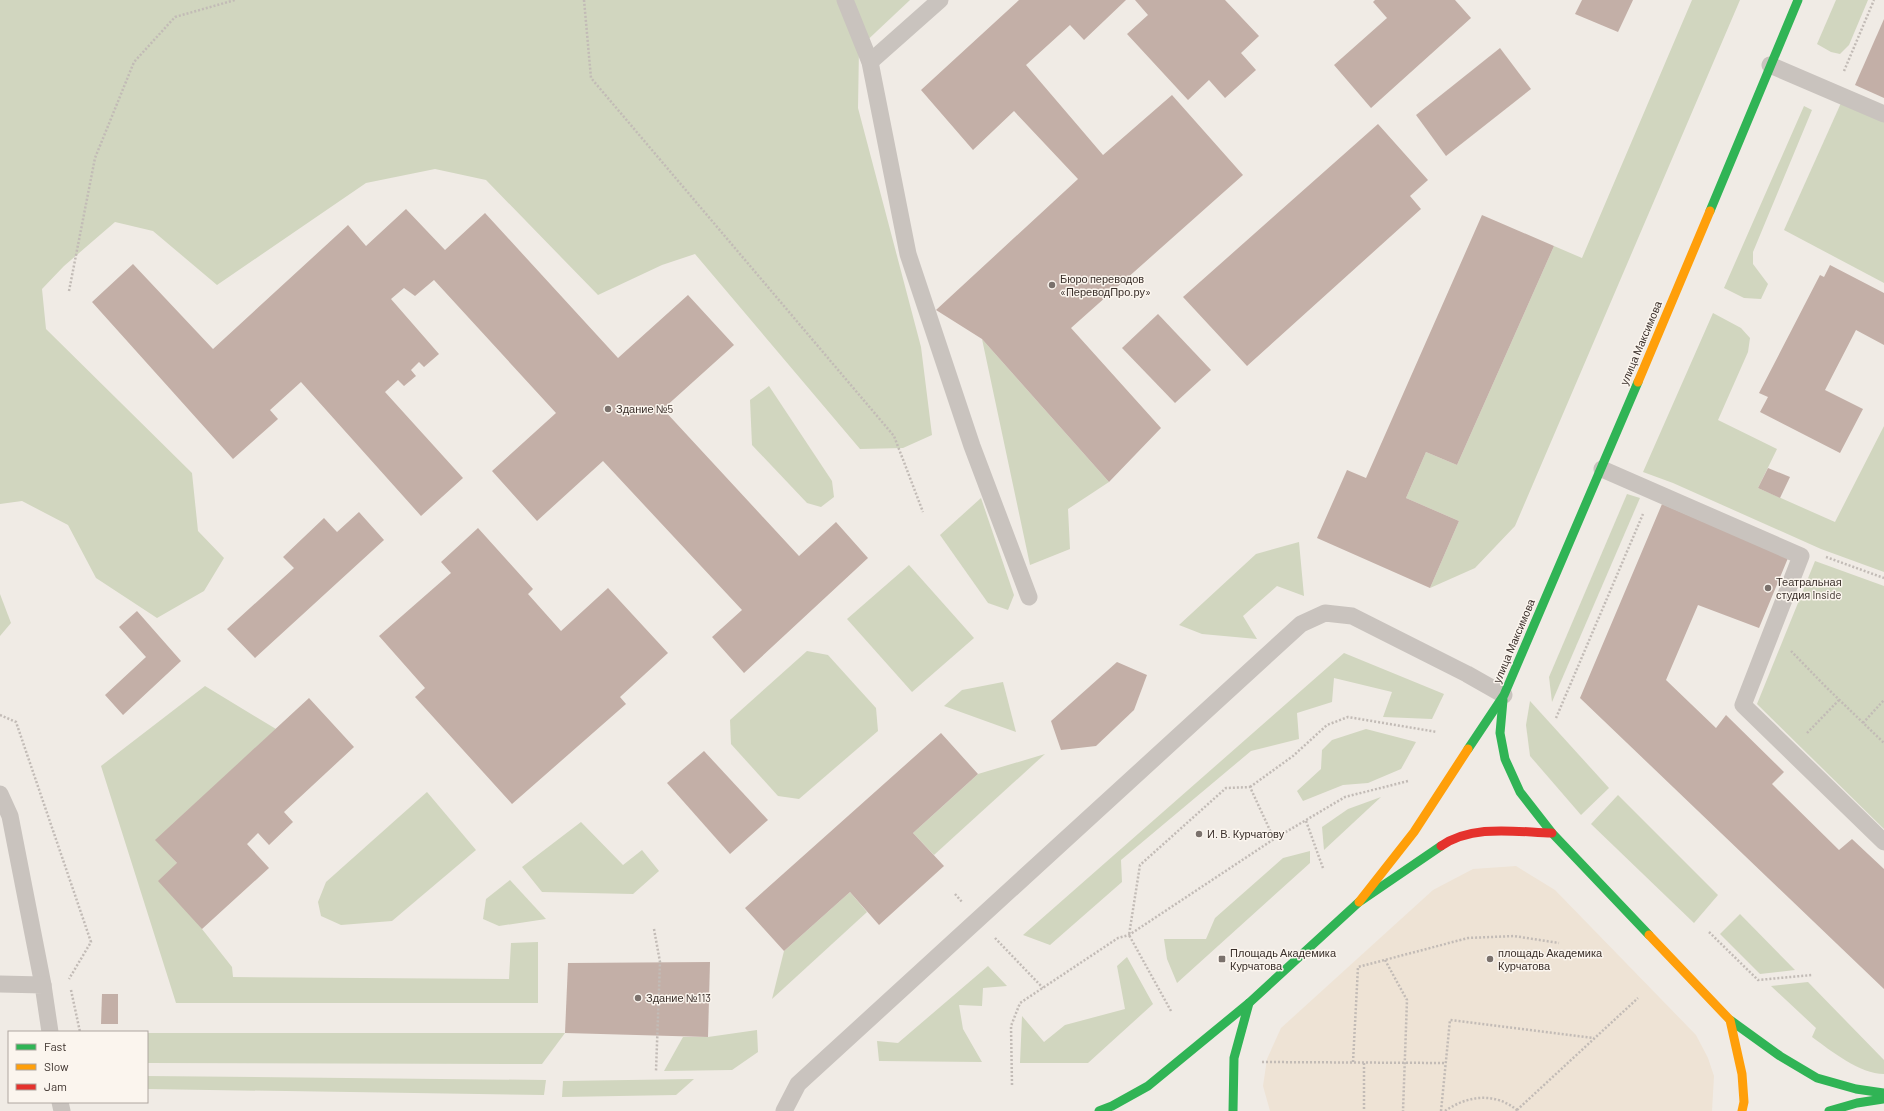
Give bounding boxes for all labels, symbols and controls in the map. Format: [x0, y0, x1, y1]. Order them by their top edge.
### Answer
place label: Бюро переводов «ПереводПро.ру» [1060, 272, 1151, 298]
marker: Бюро переводов «ПереводПро.ру» [1047, 280, 1057, 290]
street label: улица Максимова [1617, 298, 1664, 387]
place label: Здание №5 [616, 402, 674, 415]
marker: Здание №5 [603, 404, 613, 414]
place label: Театральная студия Inside [1776, 575, 1842, 601]
marker: Театральная студия Inside [1763, 583, 1773, 593]
street label: улица Максимова [1490, 596, 1537, 685]
place label: И. В. Курчатову [1207, 827, 1285, 840]
marker: И. В. Курчатову [1194, 829, 1204, 839]
place label: Площадь Академика Курчатова [1230, 946, 1337, 972]
place label: площадь Академика Курчатова [1498, 946, 1603, 972]
marker: Площадь Академика Курчатова [1217, 954, 1227, 964]
marker: площадь Академика Курчатова [1485, 954, 1495, 964]
place label: Здание №113 [646, 991, 711, 1004]
marker: Здание №113 [633, 993, 643, 1003]
legend [8, 1031, 148, 1103]
text: Fast [44, 1039, 67, 1053]
text: Slow [44, 1059, 69, 1073]
text: Jam [44, 1079, 67, 1093]

